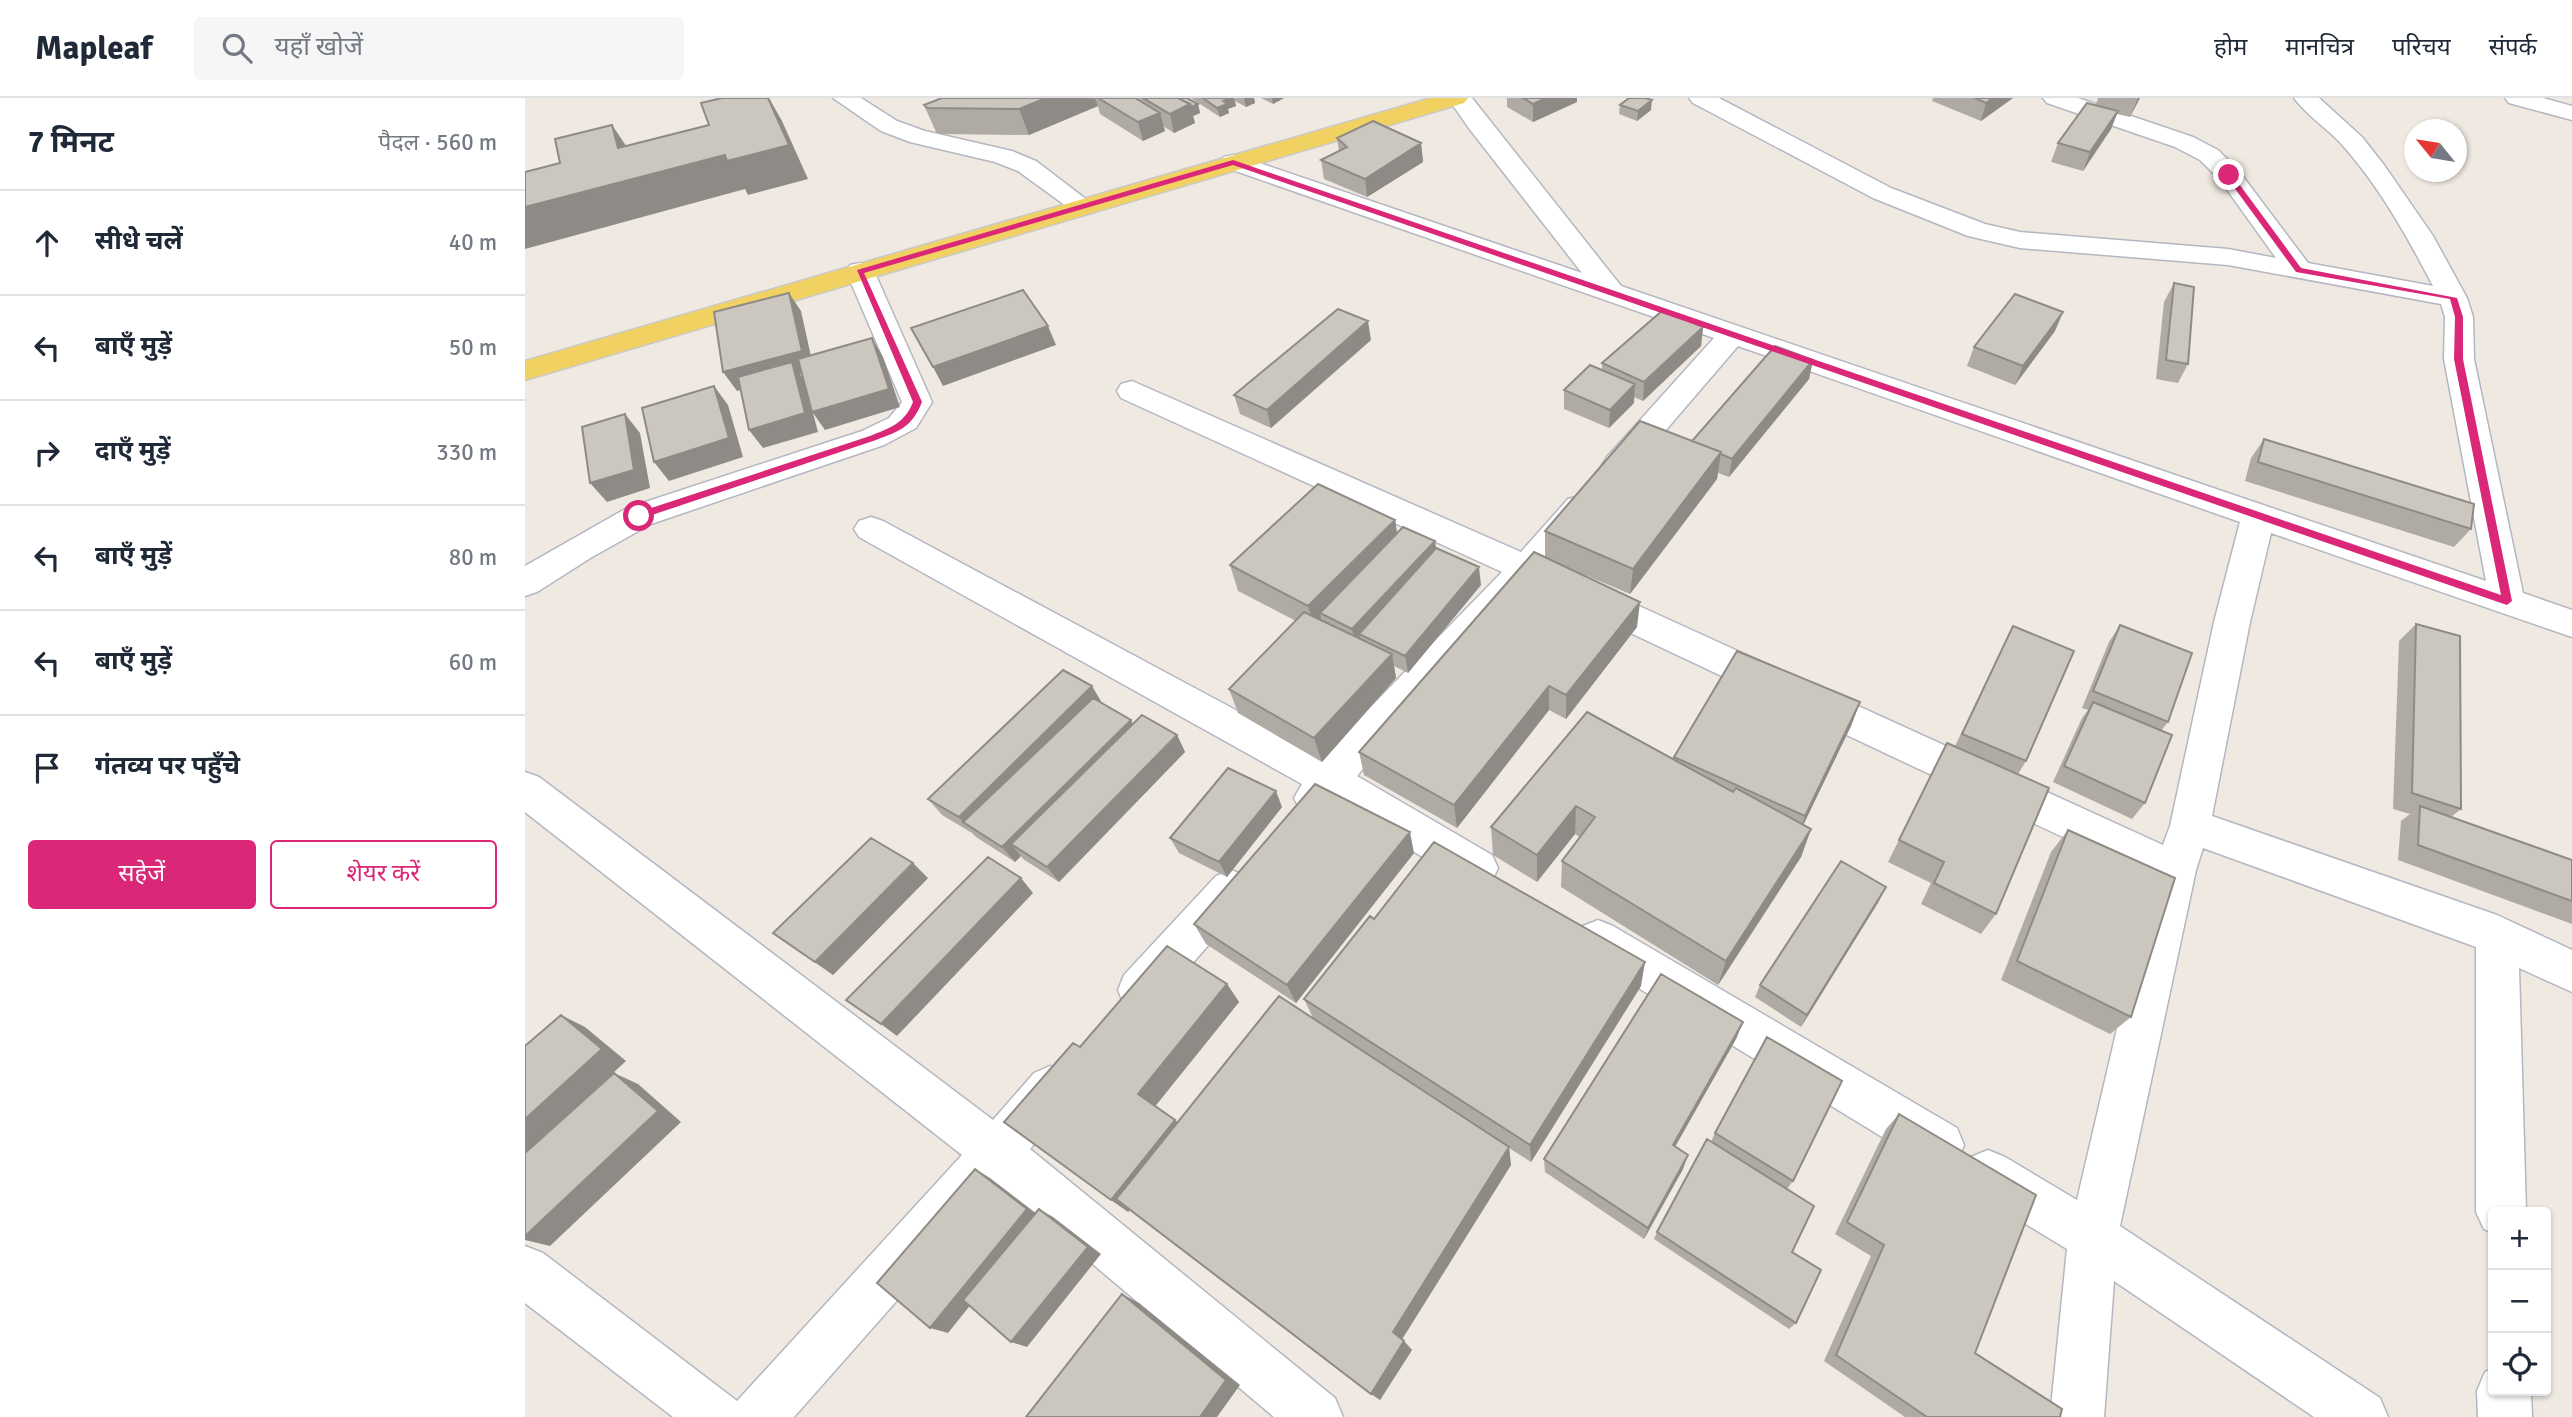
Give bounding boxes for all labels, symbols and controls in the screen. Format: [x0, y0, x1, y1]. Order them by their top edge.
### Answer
search box [194, 17, 684, 80]
text: Mapleaf [35, 28, 152, 69]
icon: search [218, 29, 256, 67]
text: यहाँ खोजें [274, 31, 363, 63]
text: होम [2214, 32, 2247, 62]
text: मानचित्र [2285, 32, 2354, 62]
text: परिचय [2392, 32, 2451, 62]
text: संपर्क [2489, 32, 2537, 62]
north arrow [2404, 119, 2467, 182]
text: 7 मिनट [28, 124, 114, 161]
text: पैदल · 560 m [378, 128, 497, 157]
route end [2213, 159, 2244, 190]
icon: ahead [28, 224, 66, 262]
text: सीधे चलें [95, 225, 183, 257]
text: 40 m [449, 228, 497, 257]
icon: left [28, 329, 66, 367]
text: बाएँ मुड़ें [95, 330, 172, 362]
text: 50 m [449, 333, 497, 362]
icon: right [28, 434, 66, 472]
text: दाएँ मुड़ें [95, 435, 171, 467]
text: 330 m [436, 438, 497, 467]
route start [623, 500, 654, 531]
icon: left [28, 539, 66, 577]
text: बाएँ मुड़ें [95, 540, 172, 572]
text: 80 m [449, 543, 497, 572]
icon: left [28, 644, 66, 682]
text: बाएँ मुड़ें [95, 645, 172, 677]
text: 60 m [449, 648, 497, 677]
icon: arrive [28, 749, 66, 787]
text: गंतव्य पर पहुँचे [95, 750, 240, 782]
button: सहेजें [28, 840, 256, 909]
button: शेयर करें [270, 840, 497, 909]
map controls [2488, 1207, 2551, 1396]
button: + [2488, 1207, 2551, 1270]
button: − [2488, 1270, 2551, 1333]
button: locate [2488, 1333, 2551, 1396]

